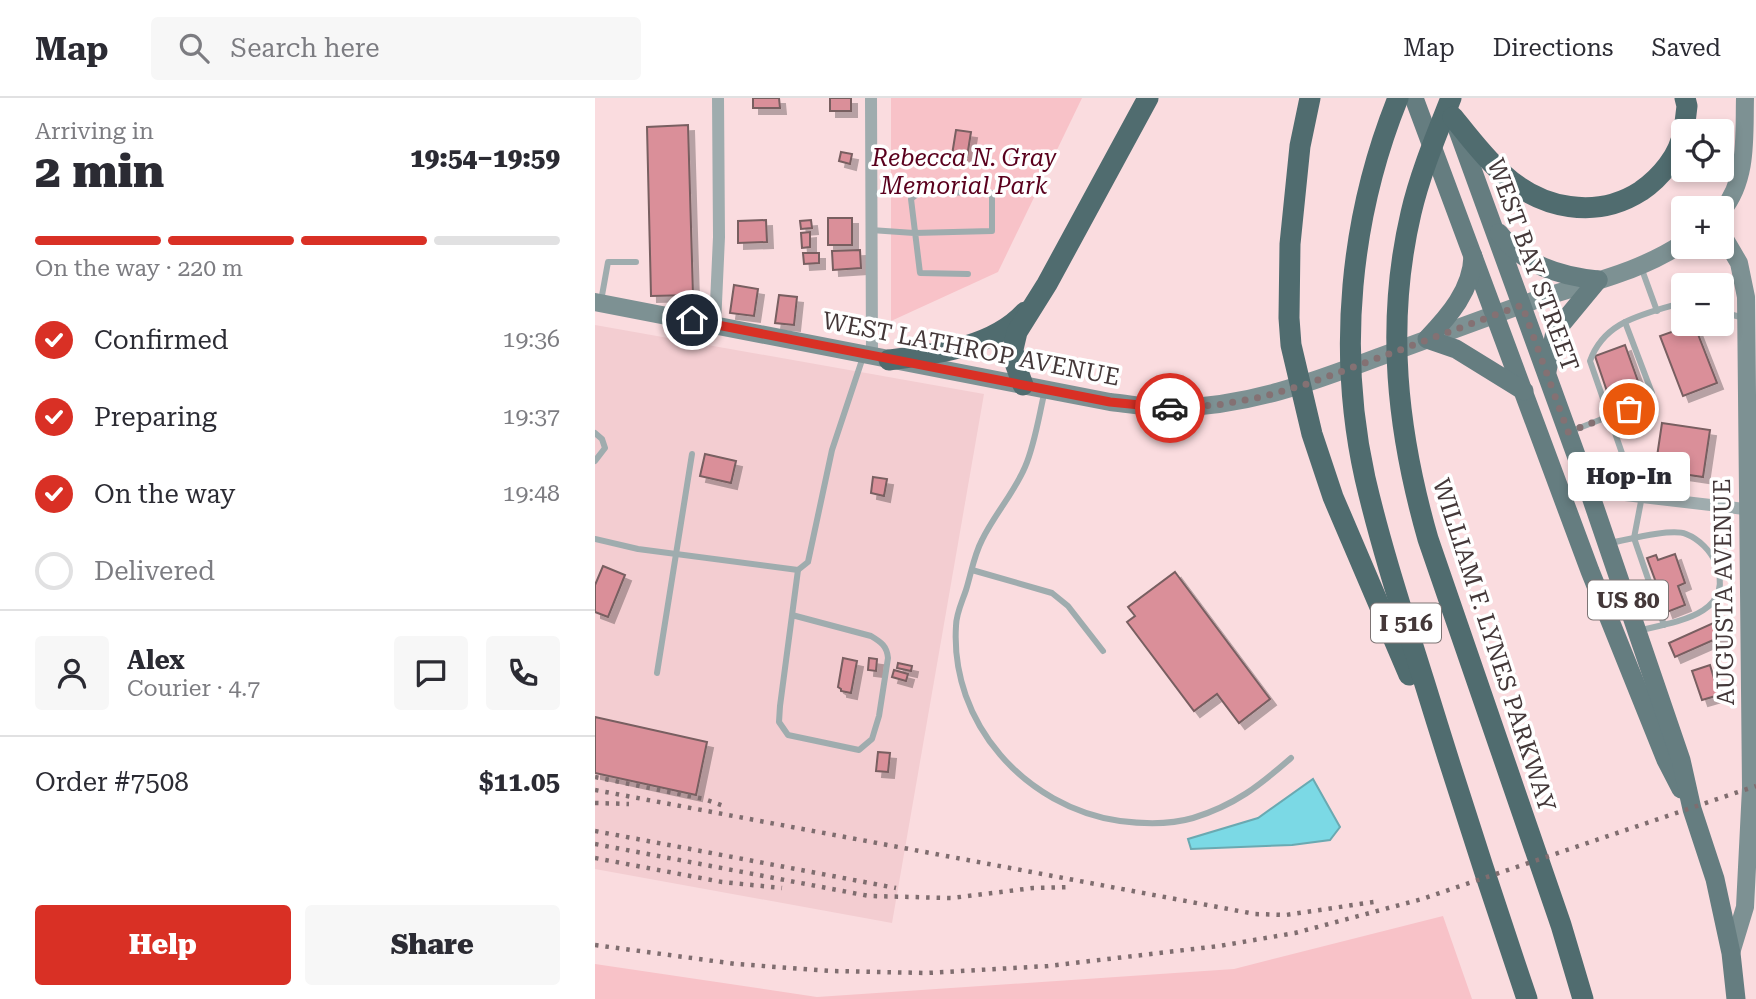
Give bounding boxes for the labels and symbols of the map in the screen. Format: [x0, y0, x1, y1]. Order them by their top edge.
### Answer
park label: Rebecca N. Gray Memorial Park [871, 144, 1057, 200]
street label: WEST BAY STREET [1481, 155, 1585, 375]
pin [662, 290, 722, 350]
street label: WEST LATHROP AVENUE [820, 306, 1122, 392]
courier [1135, 373, 1205, 443]
pin [1599, 379, 1659, 439]
callout: Hop-In [1568, 451, 1690, 500]
street label: WILLIAM F. LYNES PARKWAY [1427, 475, 1561, 816]
street label: AUGUSTA AVENUE [1708, 478, 1740, 706]
road number: US 80 [1588, 580, 1668, 620]
road number: I 516 [1371, 603, 1441, 642]

